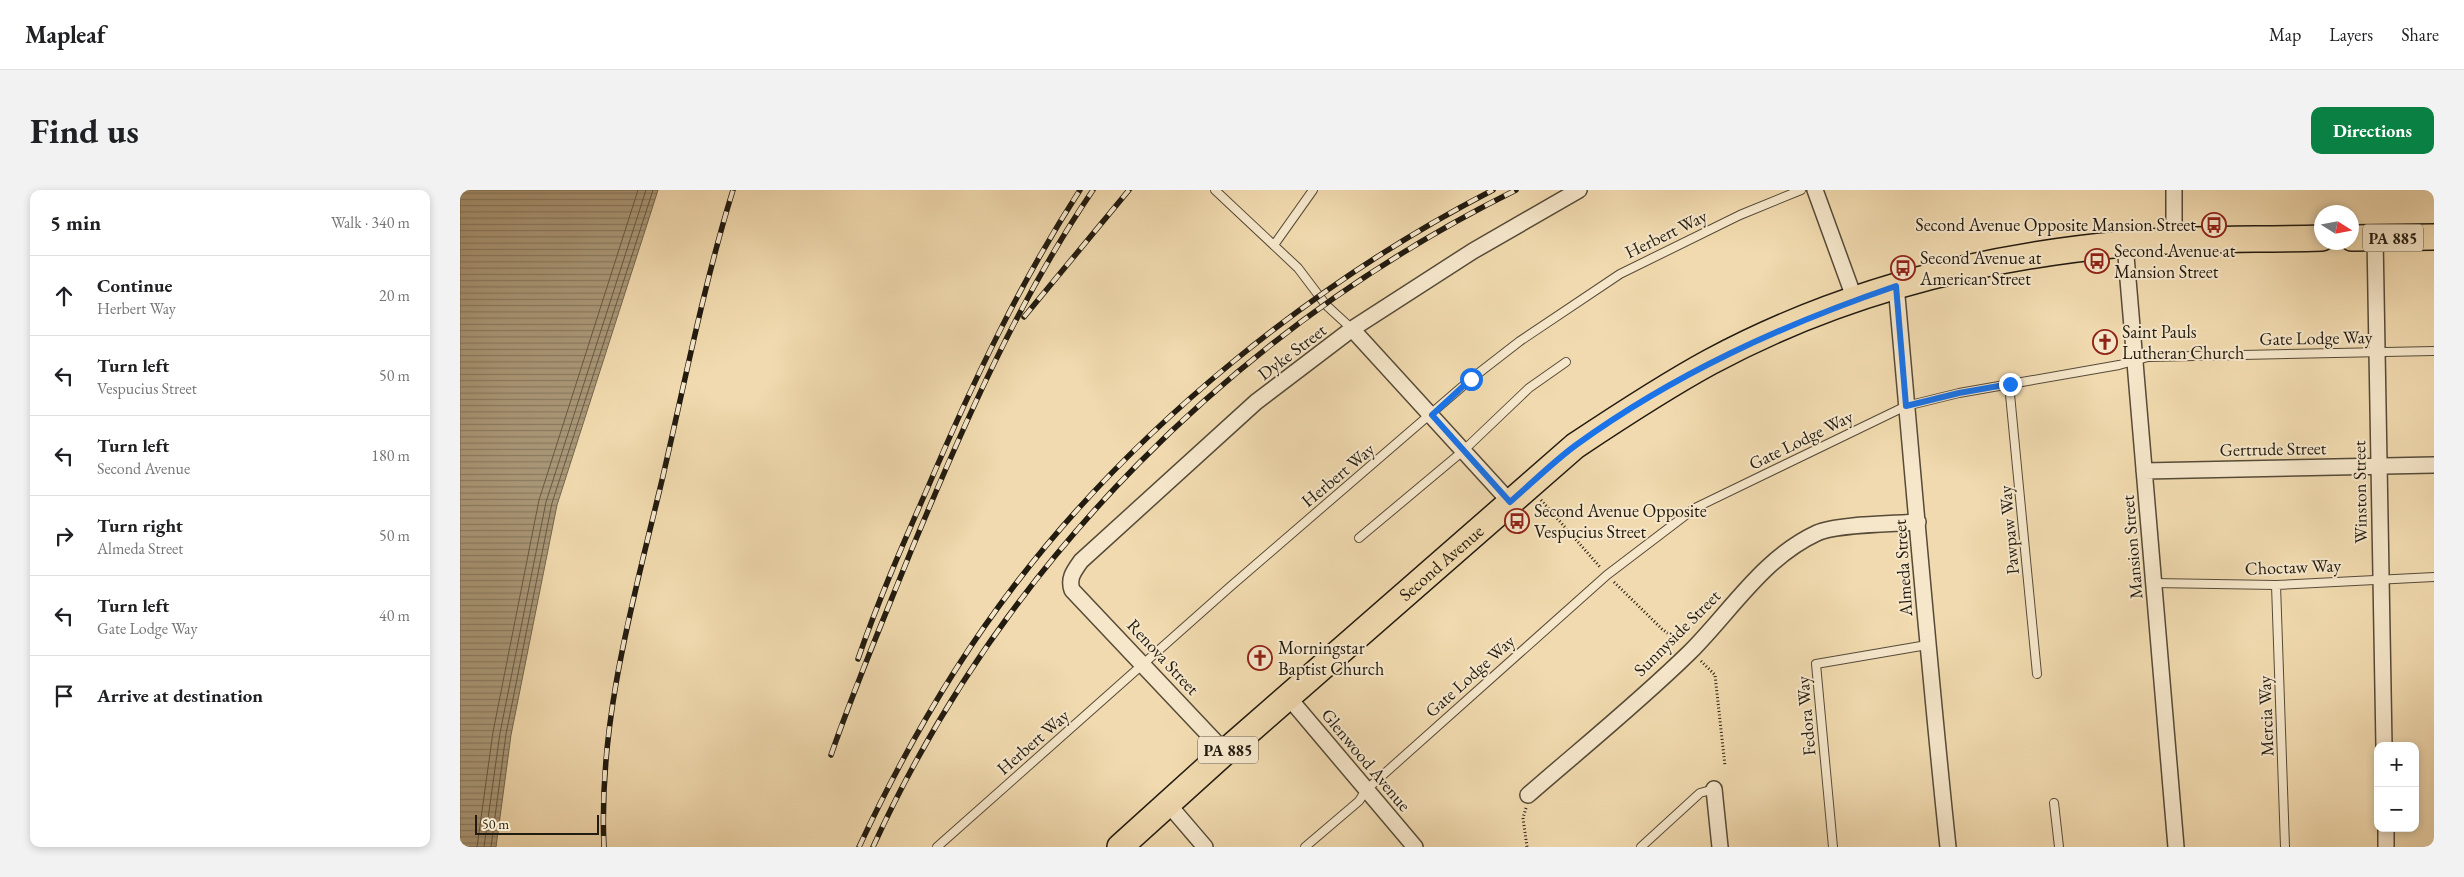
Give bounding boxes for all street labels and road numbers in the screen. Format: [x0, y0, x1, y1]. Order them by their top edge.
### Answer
street label: Herbert Way [1621, 204, 1711, 263]
road number: PA 885 [2363, 224, 2423, 252]
street label: Dyke Street [1253, 318, 1331, 385]
street label: Gate Lodge Way [2259, 325, 2373, 350]
street label: Gate Lodge Way [1745, 404, 1857, 475]
street label: Gertrude Street [2220, 436, 2327, 461]
street label: Herbert Way [1296, 437, 1379, 512]
street label: Winston Street [2347, 440, 2372, 544]
street label: Pawpaw Way [1993, 484, 2024, 576]
street label: Mansion Street [2115, 494, 2148, 600]
street label: Almeda Street [1888, 518, 1917, 618]
street label: Second Avenue [1394, 519, 1488, 606]
street label: Choctaw Way [2244, 553, 2342, 580]
street label: Sunnyside Street [1628, 584, 1725, 681]
street label: Renova Street [1122, 614, 1205, 700]
street label: Gate Lodge Way [1420, 629, 1519, 722]
street label: Fedora Way [1791, 675, 1820, 757]
street label: Mercia Way [2253, 675, 2278, 757]
street label: Glenwood Avenue [1317, 703, 1416, 816]
street label: Herbert Way [992, 704, 1074, 779]
road number: PA 885 [1198, 736, 1258, 764]

